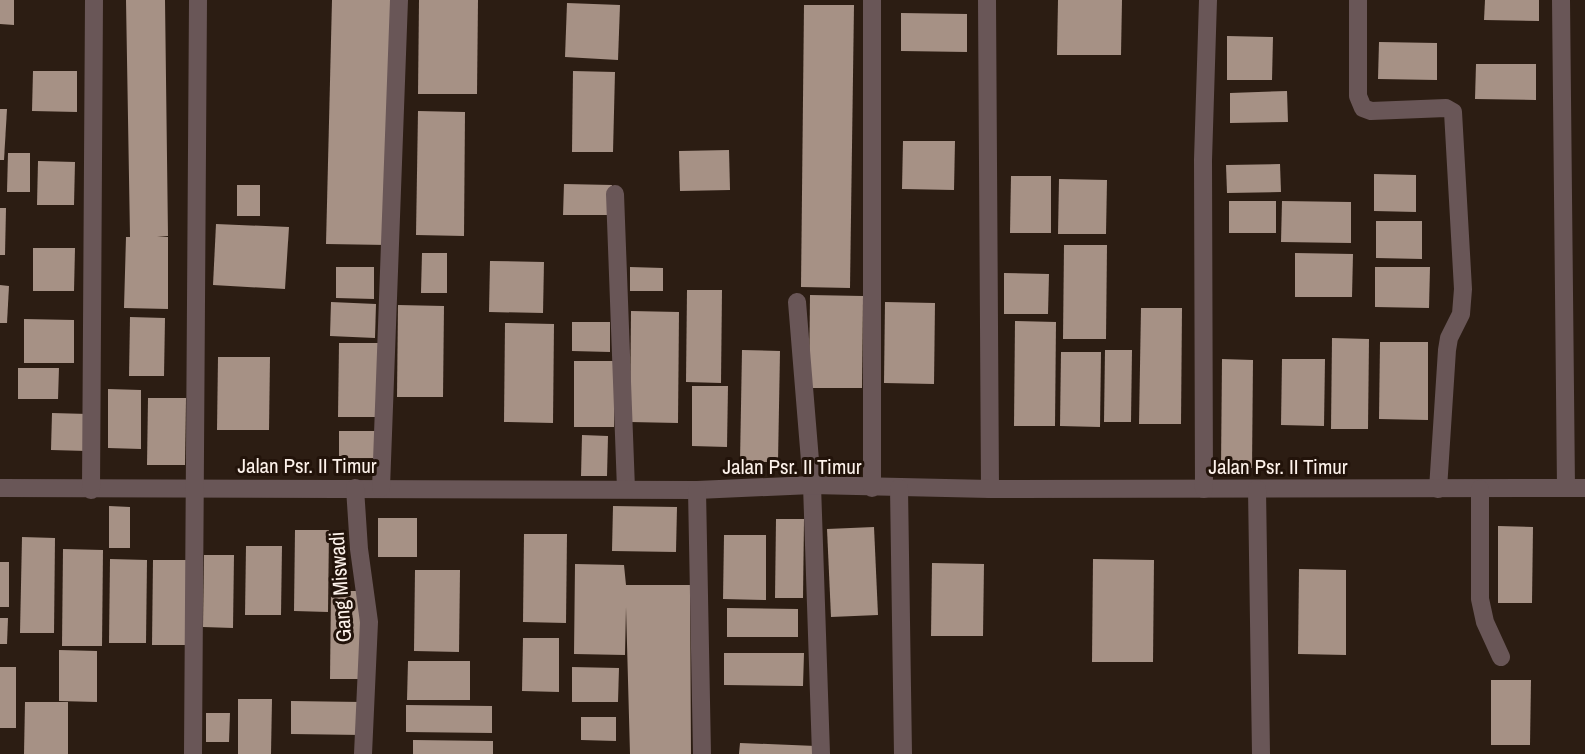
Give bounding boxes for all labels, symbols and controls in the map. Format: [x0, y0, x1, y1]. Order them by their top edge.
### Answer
street label: Jalan Psr. II Timur [237, 451, 377, 480]
street label: Jalan Psr. II Timur [722, 452, 862, 481]
street label: Jalan Psr. II Timur [1208, 452, 1348, 481]
street label: Gang Miswadi [322, 531, 358, 643]

